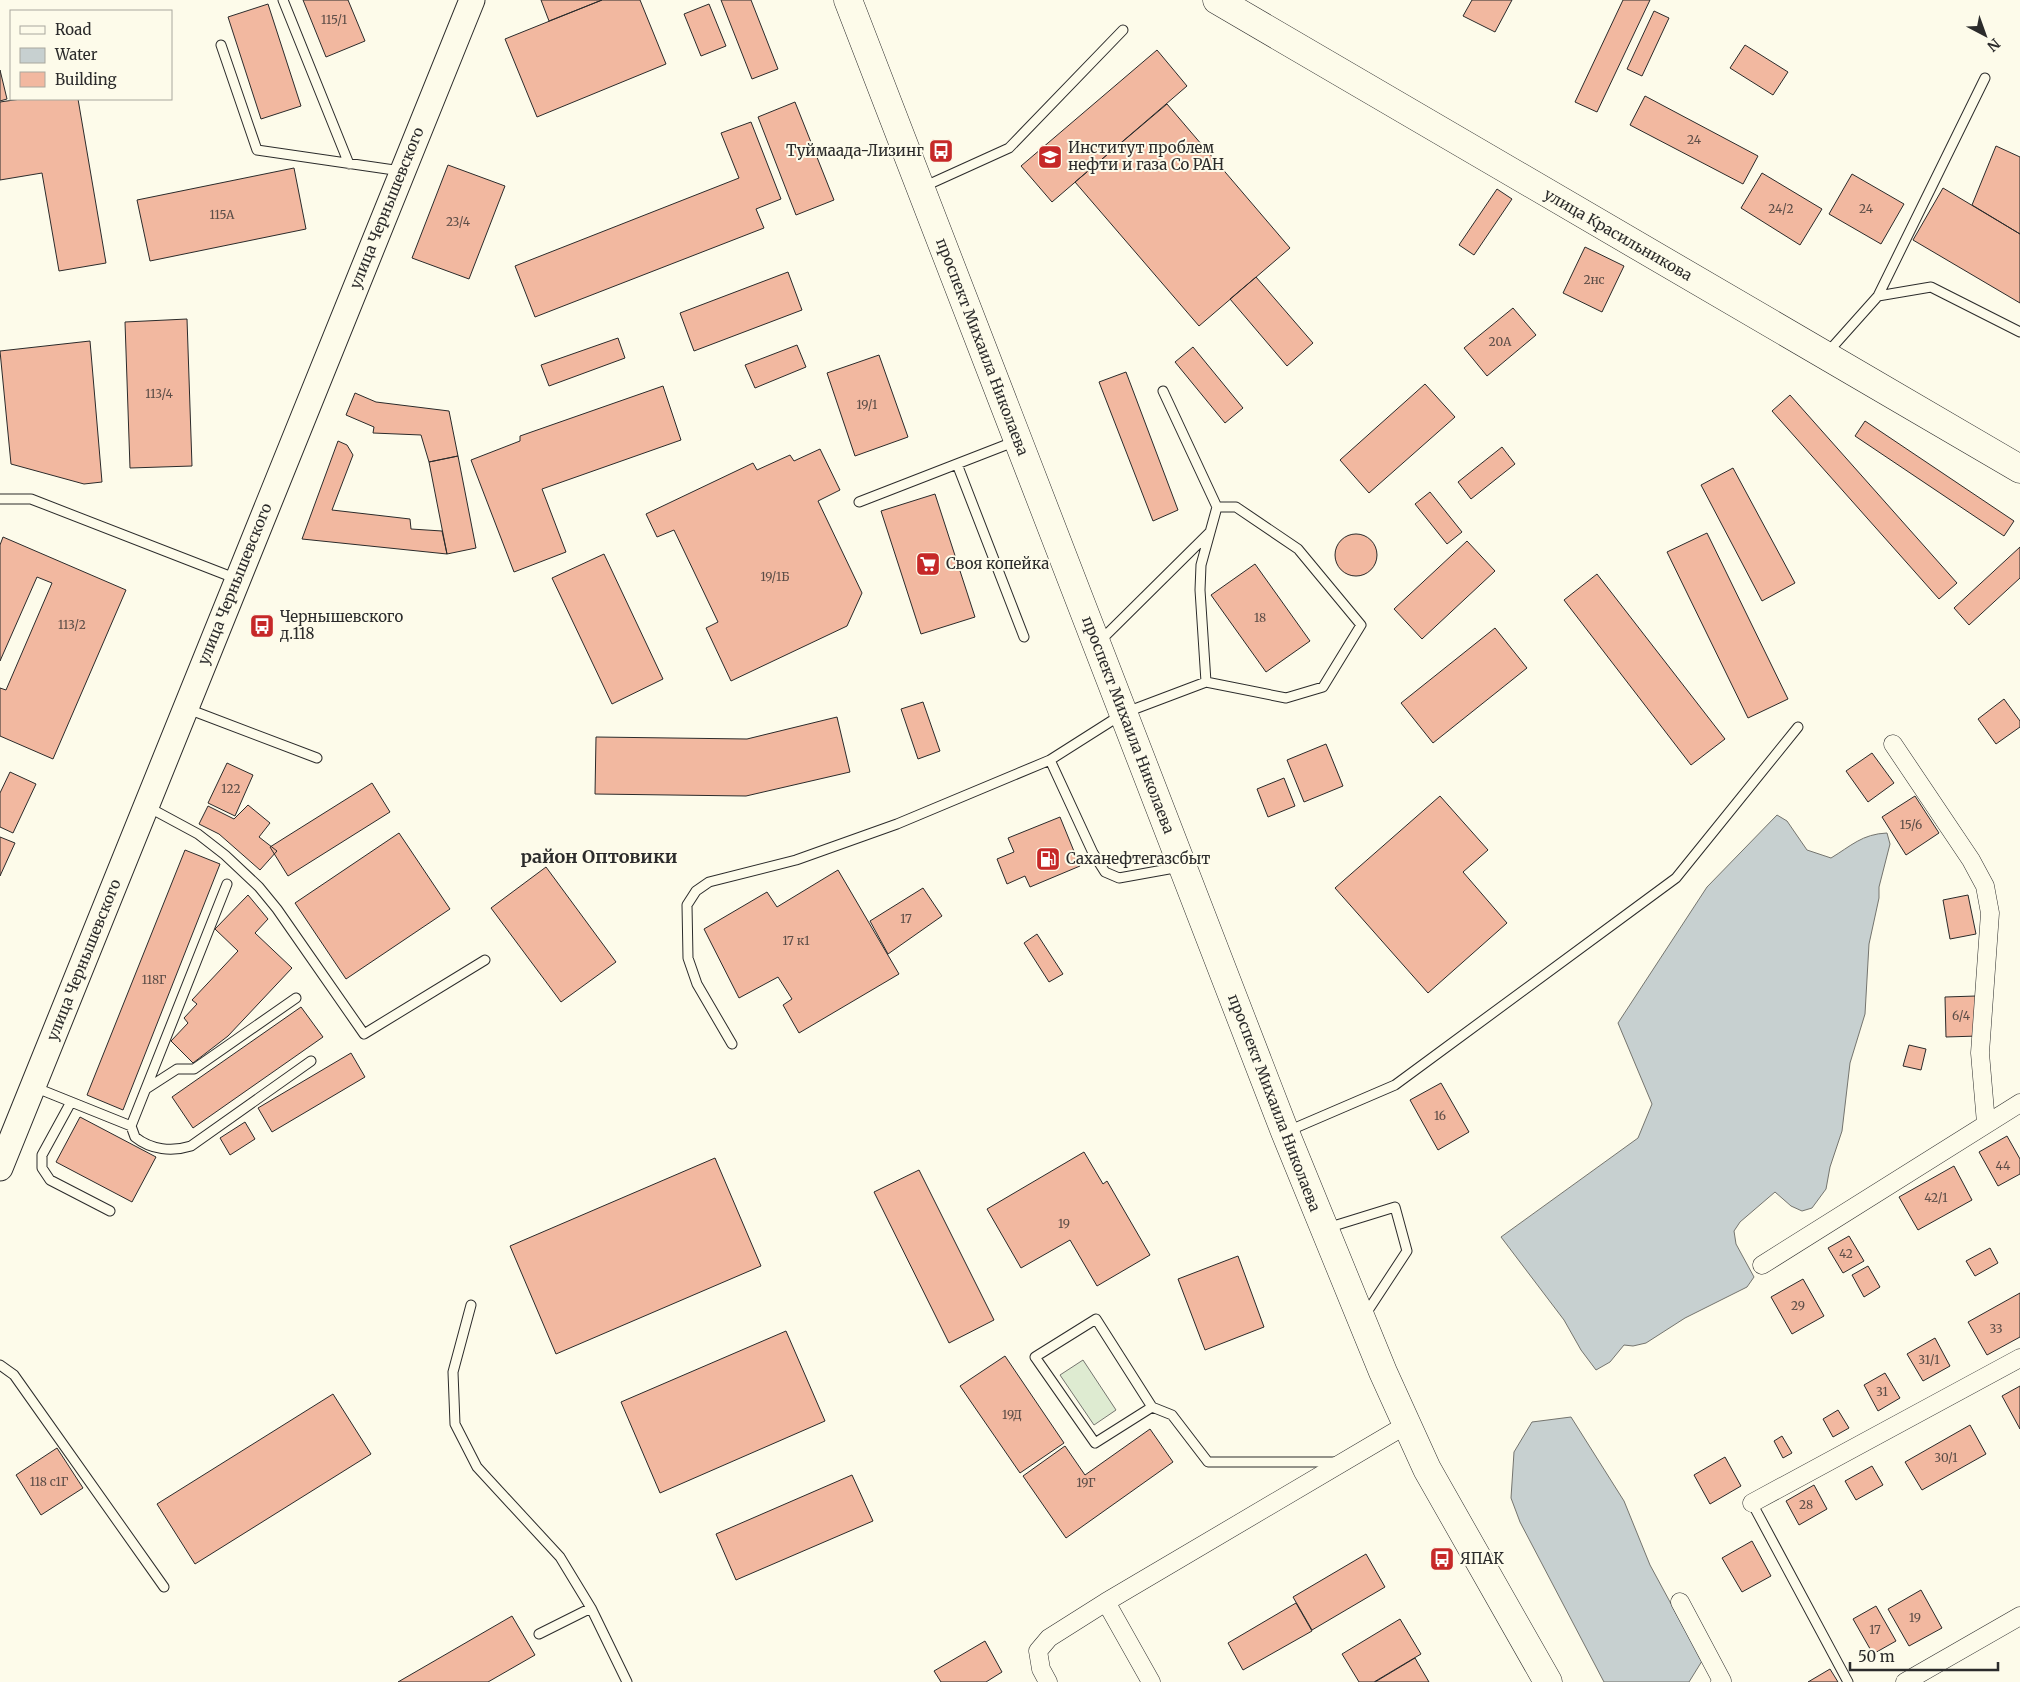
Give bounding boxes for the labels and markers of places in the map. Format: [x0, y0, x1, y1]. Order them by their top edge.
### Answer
bus stop icon: Туймаада-Лизинг [928, 138, 954, 164]
place label: Институт проблем нефти и газа Со РАН [1068, 138, 1224, 174]
place label: Туймаада-Лизинг [786, 141, 924, 160]
school or university icon: Институт проблем нефти и газа Со РАН [1037, 144, 1063, 170]
supermarket icon: Своя копейка [915, 551, 941, 577]
place label: Своя копейка [946, 554, 1049, 573]
place label: Чернышевского д.118 [279, 607, 404, 643]
bus stop icon: Чернышевского д.118 [249, 613, 275, 639]
fuel station icon: Саханефтегазсбыт [1035, 846, 1061, 872]
place label: Саханефтегазсбыт [1066, 849, 1210, 868]
bus stop icon: ЯПАК [1429, 1546, 1455, 1572]
place label: ЯПАК [1460, 1549, 1504, 1568]

